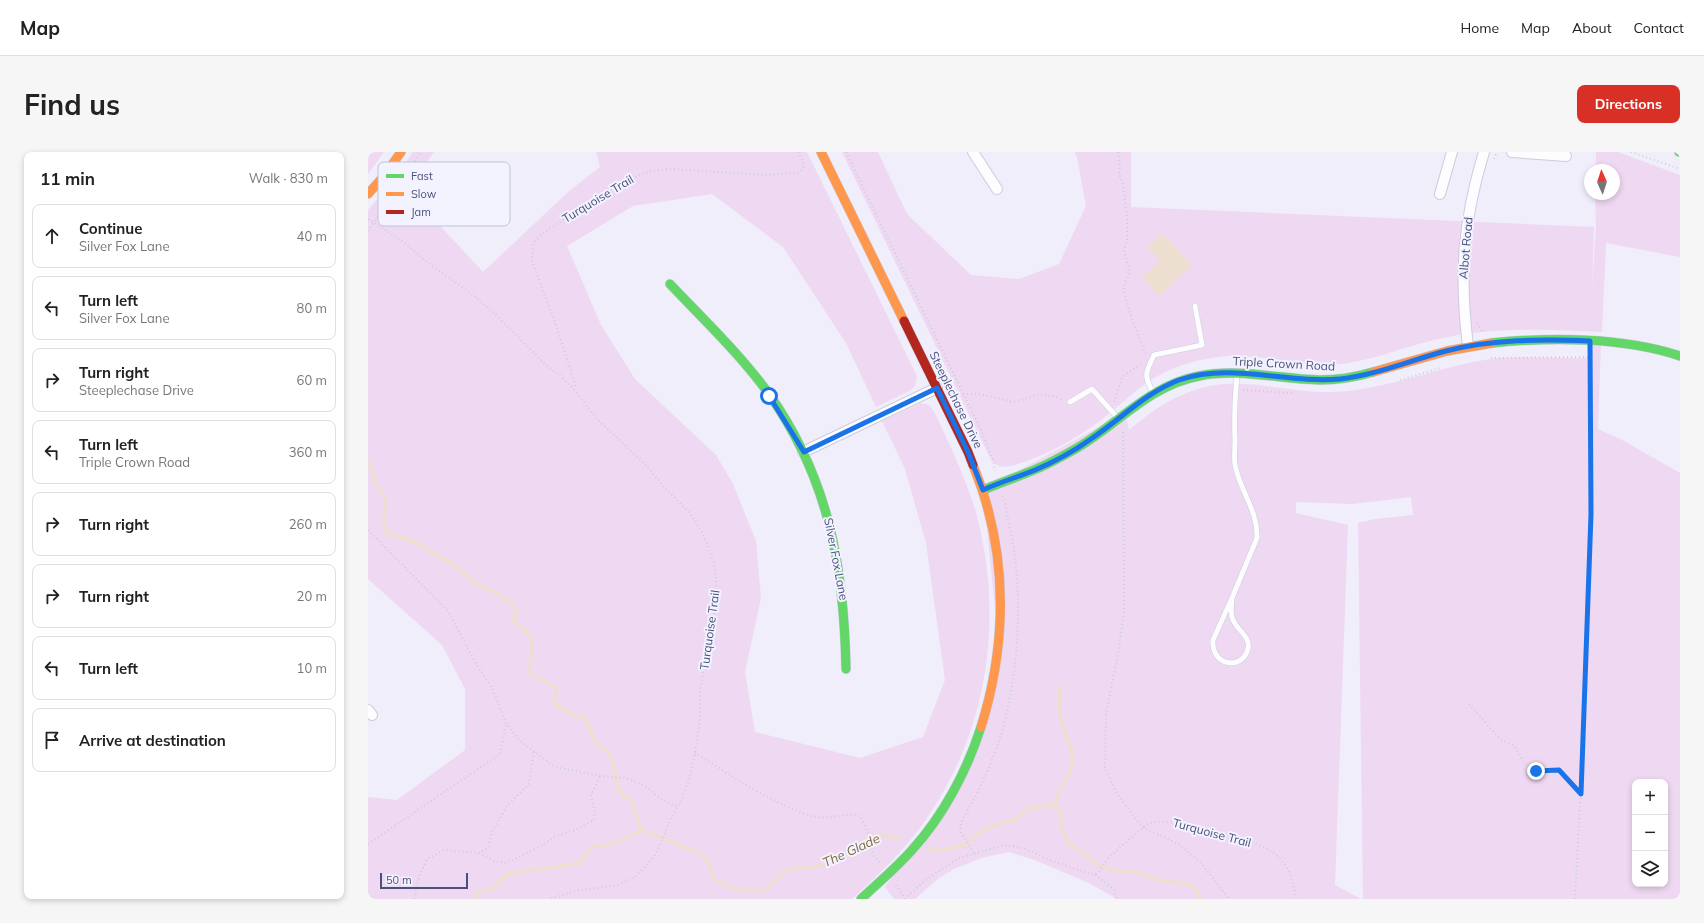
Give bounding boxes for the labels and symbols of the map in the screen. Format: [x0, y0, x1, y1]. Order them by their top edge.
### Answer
legend [378, 162, 510, 226]
north arrow [1584, 164, 1620, 200]
text: Fast [411, 169, 433, 183]
street label: Turquoise Trail [559, 171, 636, 226]
text: Slow [411, 187, 437, 201]
text: Jam [411, 205, 431, 219]
street label: Albot Road [1455, 216, 1476, 280]
street label: Steeplechase Drive [926, 349, 986, 451]
street label: Triple Crown Road [1232, 353, 1336, 374]
route start [760, 387, 778, 405]
street label: Silver Fox Lane [821, 516, 852, 601]
street label: Turquoise Trail [696, 589, 723, 671]
route end [1527, 762, 1545, 780]
street label: Turquoise Trail [1171, 815, 1253, 850]
water label: The Glade [820, 830, 882, 870]
scale bar [380, 871, 468, 890]

